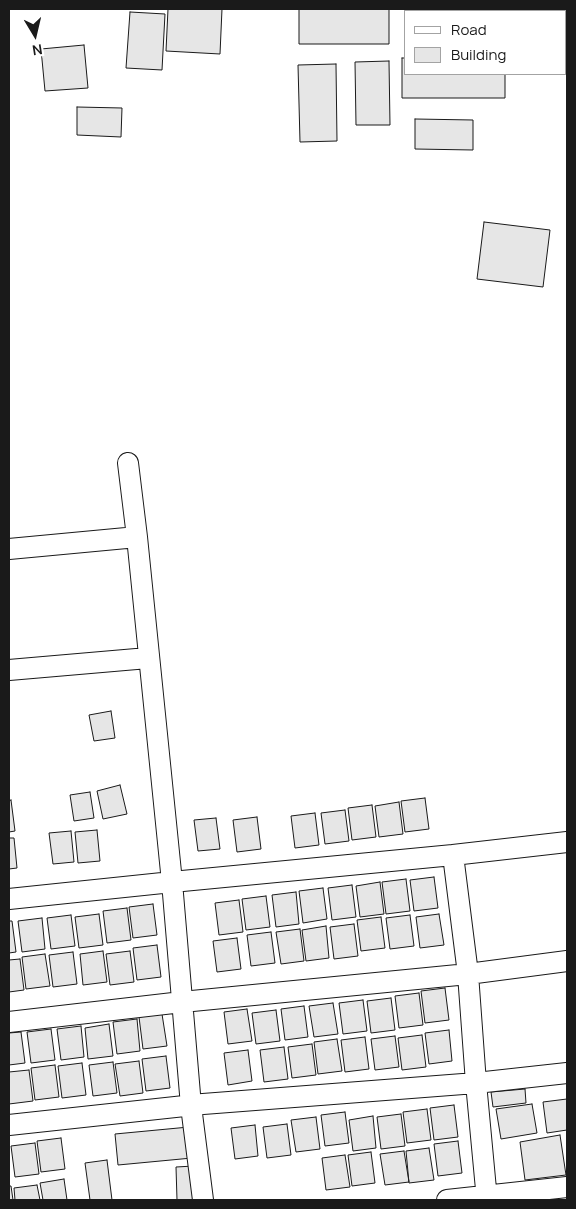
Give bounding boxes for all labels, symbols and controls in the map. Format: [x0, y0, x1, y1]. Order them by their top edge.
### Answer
north arrow [10, 10, 60, 60]
legend [404, 10, 566, 75]
text: Road [451, 19, 487, 40]
text: N [31, 40, 44, 60]
text: Building [451, 44, 506, 65]

